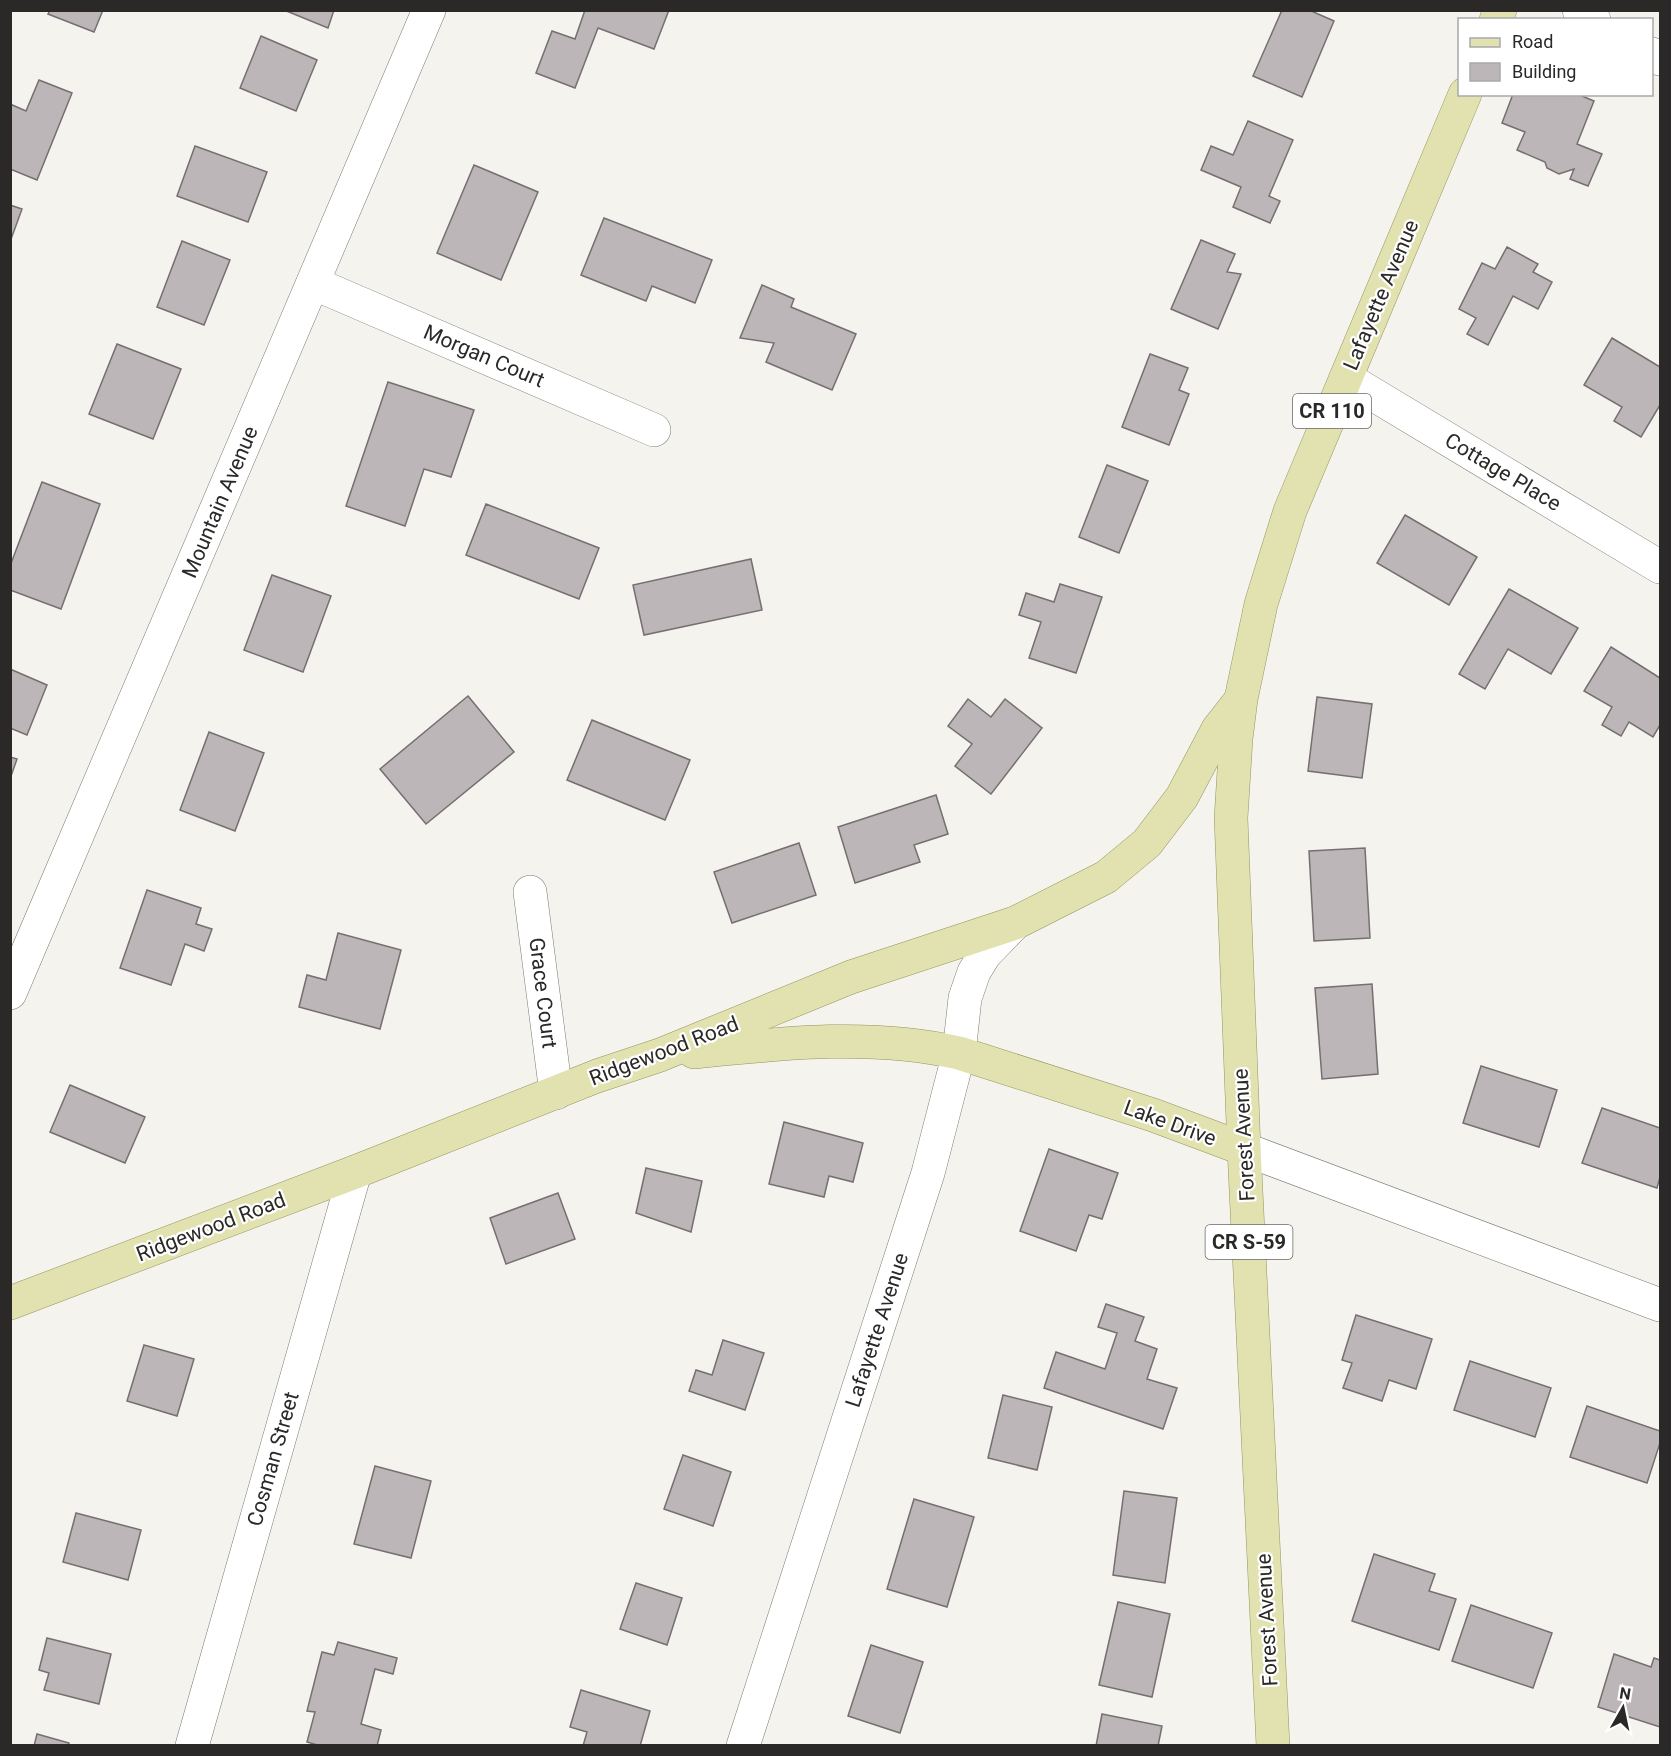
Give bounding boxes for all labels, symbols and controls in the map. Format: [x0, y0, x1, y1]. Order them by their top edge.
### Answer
legend [1458, 18, 1653, 96]
text: Road [1512, 31, 1553, 52]
text: Building [1512, 61, 1576, 82]
street label: Lafayette Avenue [1339, 216, 1423, 374]
street label: Morgan Court [420, 320, 548, 392]
road number: CR 110 [1293, 394, 1371, 428]
street label: Mountain Avenue [177, 423, 263, 581]
street label: Cottage Place [1441, 428, 1565, 516]
street label: Grace Court [524, 936, 562, 1050]
street label: Ridgewood Road [586, 1012, 742, 1090]
street label: Forest Avenue [1229, 1068, 1259, 1202]
street label: Lake Drive [1120, 1095, 1220, 1151]
street label: Ridgewood Road [133, 1188, 289, 1266]
road number: CR S-59 [1206, 1225, 1292, 1259]
street label: Lafayette Avenue [841, 1250, 913, 1410]
street label: Cosman Street [242, 1389, 304, 1529]
street label: Forest Avenue [1252, 1553, 1282, 1687]
north arrow [1593, 1678, 1653, 1738]
text: N [1618, 1683, 1632, 1704]

